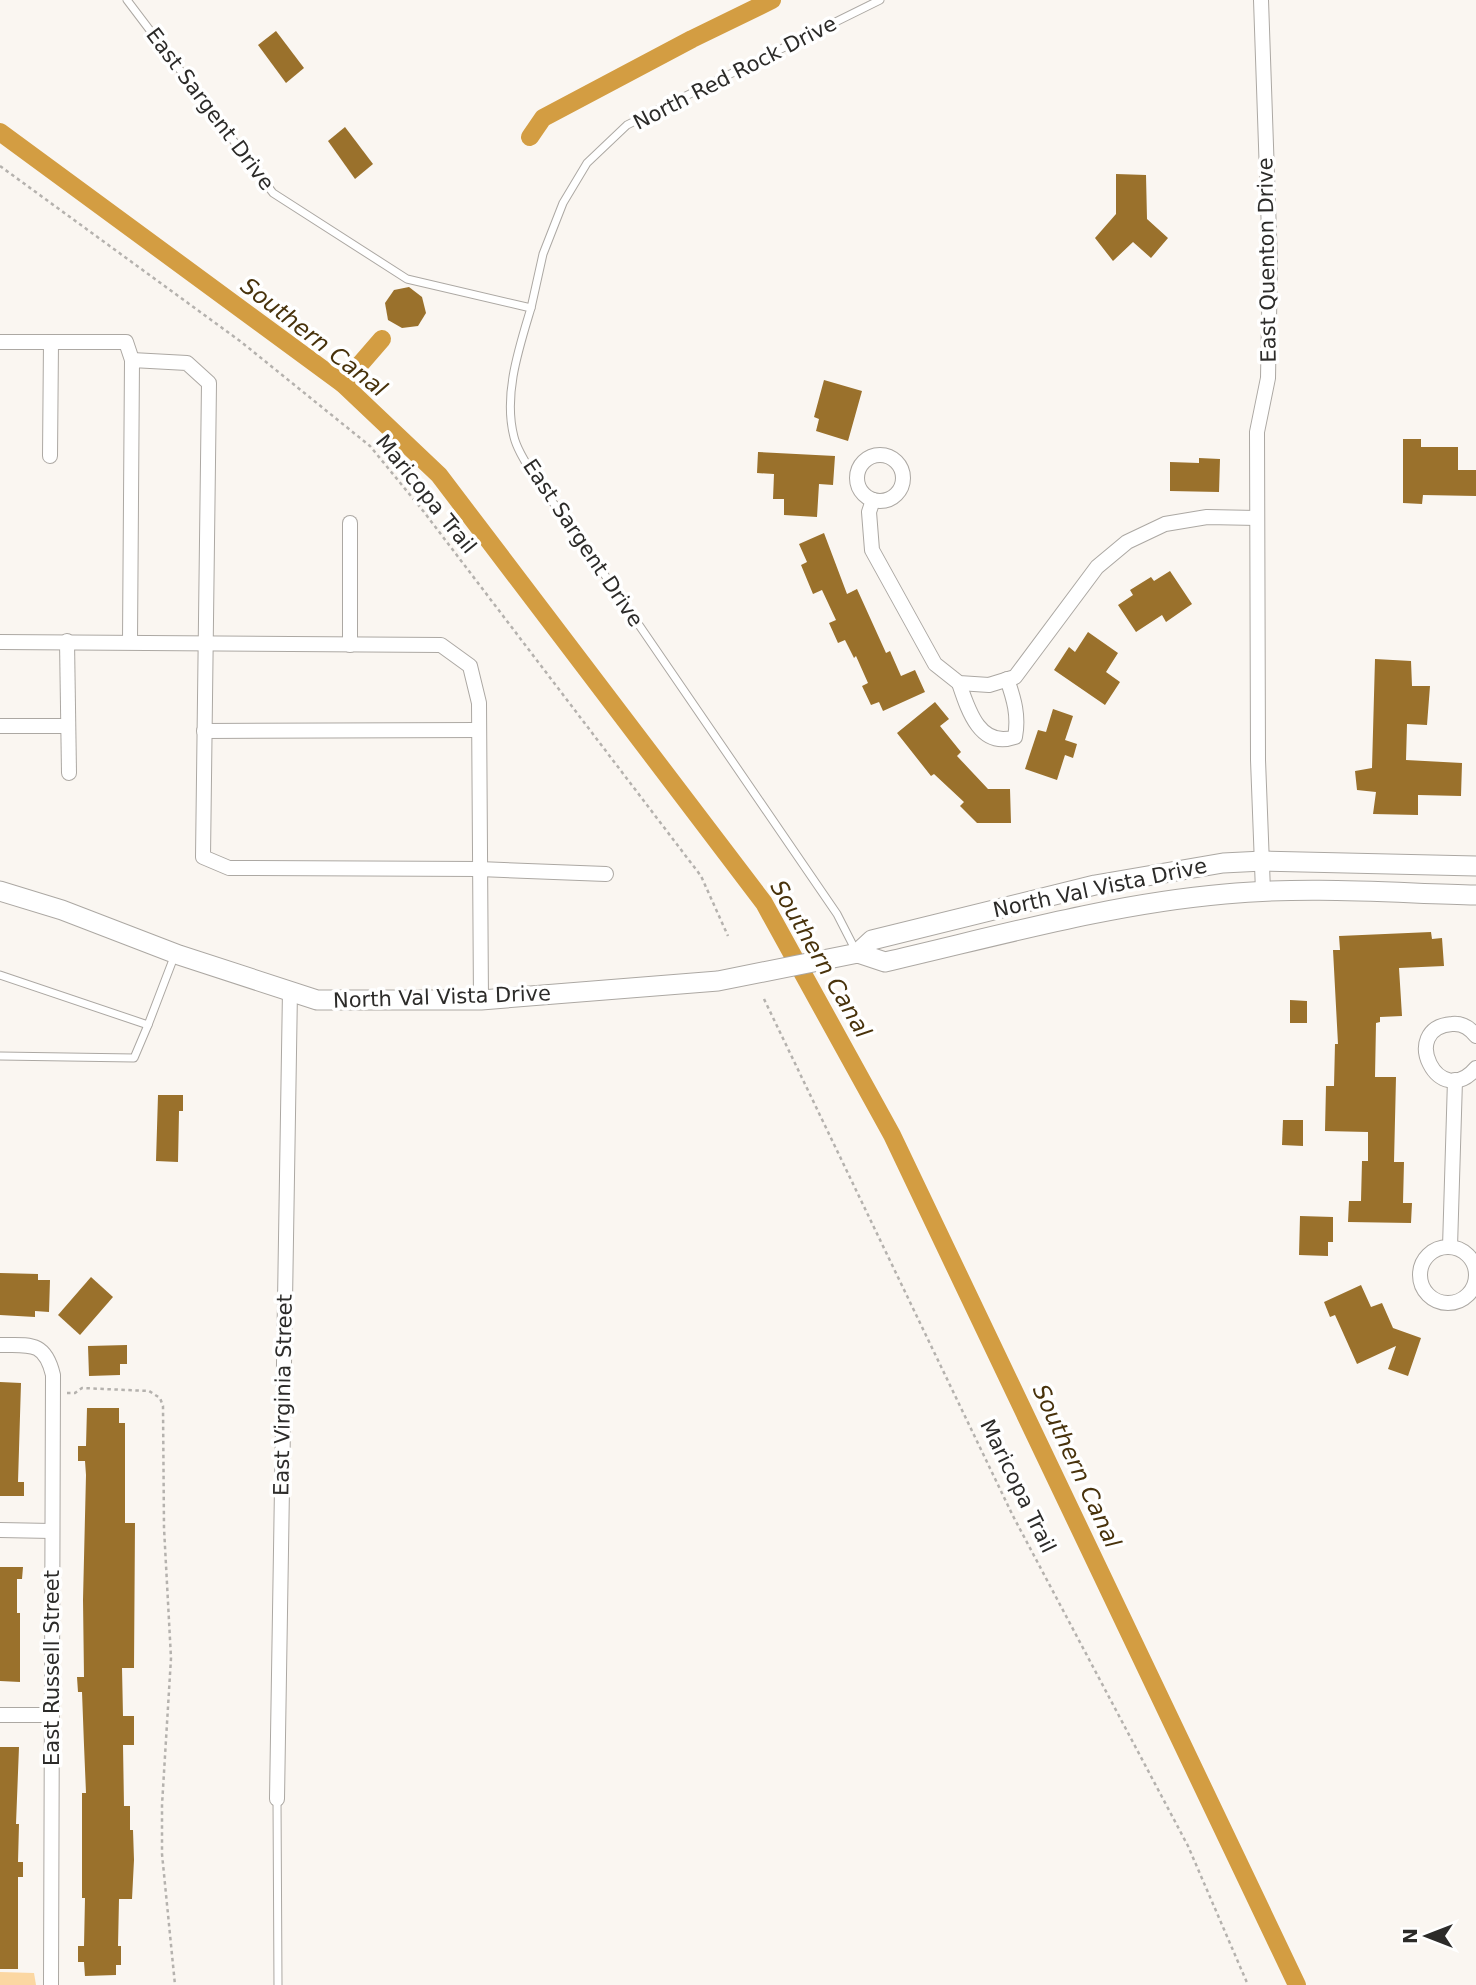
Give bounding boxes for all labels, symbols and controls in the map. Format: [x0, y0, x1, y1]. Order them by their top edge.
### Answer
street label: North Red Rock Drive [629, 11, 841, 135]
street label: East Sargent Drive [141, 23, 279, 195]
street label: East Quenton Drive [1253, 157, 1281, 363]
water label: Southern Canal [236, 272, 392, 402]
street label: Maricopa Trail [371, 430, 481, 558]
street label: East Sargent Drive [518, 455, 648, 631]
street label: North Val Vista Drive [991, 854, 1209, 922]
water label: Southern Canal [765, 876, 877, 1043]
street label: North Val Vista Drive [333, 981, 551, 1013]
street label: East Virginia Street [269, 1294, 297, 1496]
water label: Southern Canal [1028, 1380, 1127, 1553]
street label: Maricopa Trail [975, 1415, 1061, 1557]
street label: East Russell Street [40, 1570, 64, 1766]
north arrow [1392, 1901, 1462, 1971]
text: N [1399, 1928, 1421, 1944]

